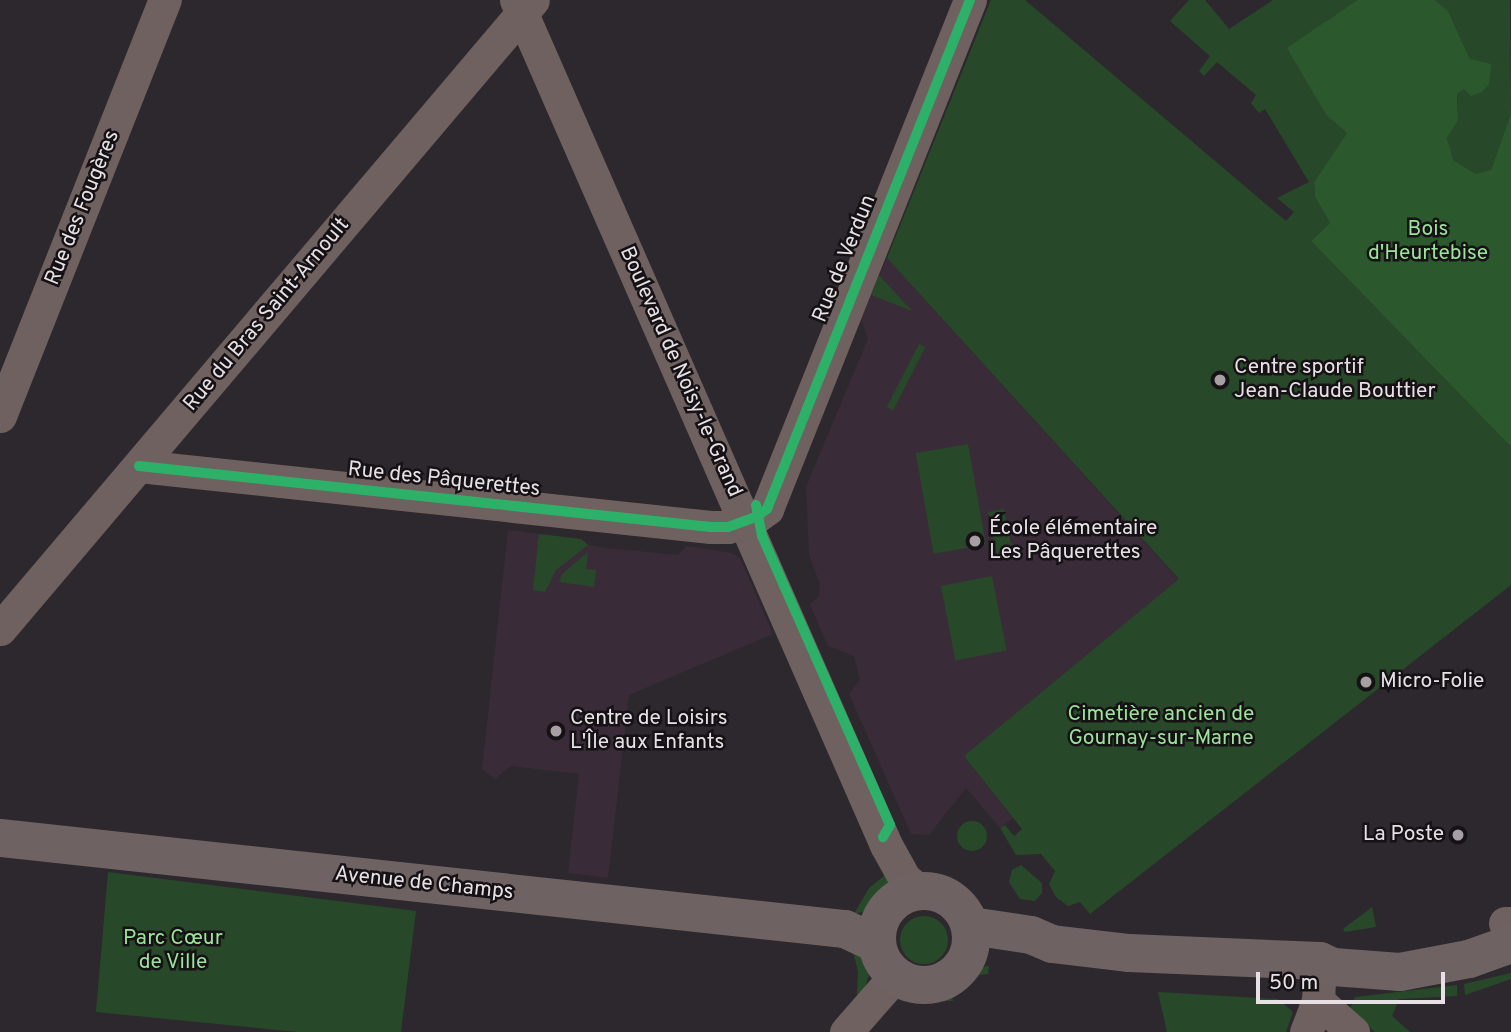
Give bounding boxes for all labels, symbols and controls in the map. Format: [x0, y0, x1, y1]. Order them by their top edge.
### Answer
street label: Rue des Fougères [40, 127, 126, 289]
street label: Rue de Verdun [808, 191, 882, 327]
street label: Rue du Bras Saint-Arnoult [179, 213, 355, 417]
park label: Bois d'Heurtebise [1368, 217, 1488, 267]
street label: Boulevard de Noisy-le-Grand [613, 243, 747, 501]
place label: Centre sportif Jean-Claude Bouttier [1234, 355, 1436, 405]
marker: Centre sportif Jean-Claude Bouttier [1212, 372, 1228, 388]
street label: Rue des Pâquerettes [347, 457, 541, 503]
place label: École élémentaire Les Pâquerettes [989, 516, 1157, 566]
marker: École élémentaire Les Pâquerettes [967, 533, 983, 549]
place label: Micro-Folie [1380, 669, 1484, 695]
marker: Micro-Folie [1358, 674, 1374, 690]
park label: Cimetière ancien de Gournay-sur-Marne [1068, 702, 1254, 752]
place label: Centre de Loisirs L'Île aux Enfants [570, 706, 727, 756]
marker: Centre de Loisirs L'Île aux Enfants [548, 723, 564, 739]
place label: La Poste [1363, 822, 1444, 848]
marker: La Poste [1450, 827, 1466, 843]
street label: Avenue de Champs [333, 862, 515, 906]
park label: Parc Cœur de Ville [123, 926, 223, 976]
scale bar [1259, 958, 1448, 1002]
text: 50 m [1269, 970, 1318, 997]

